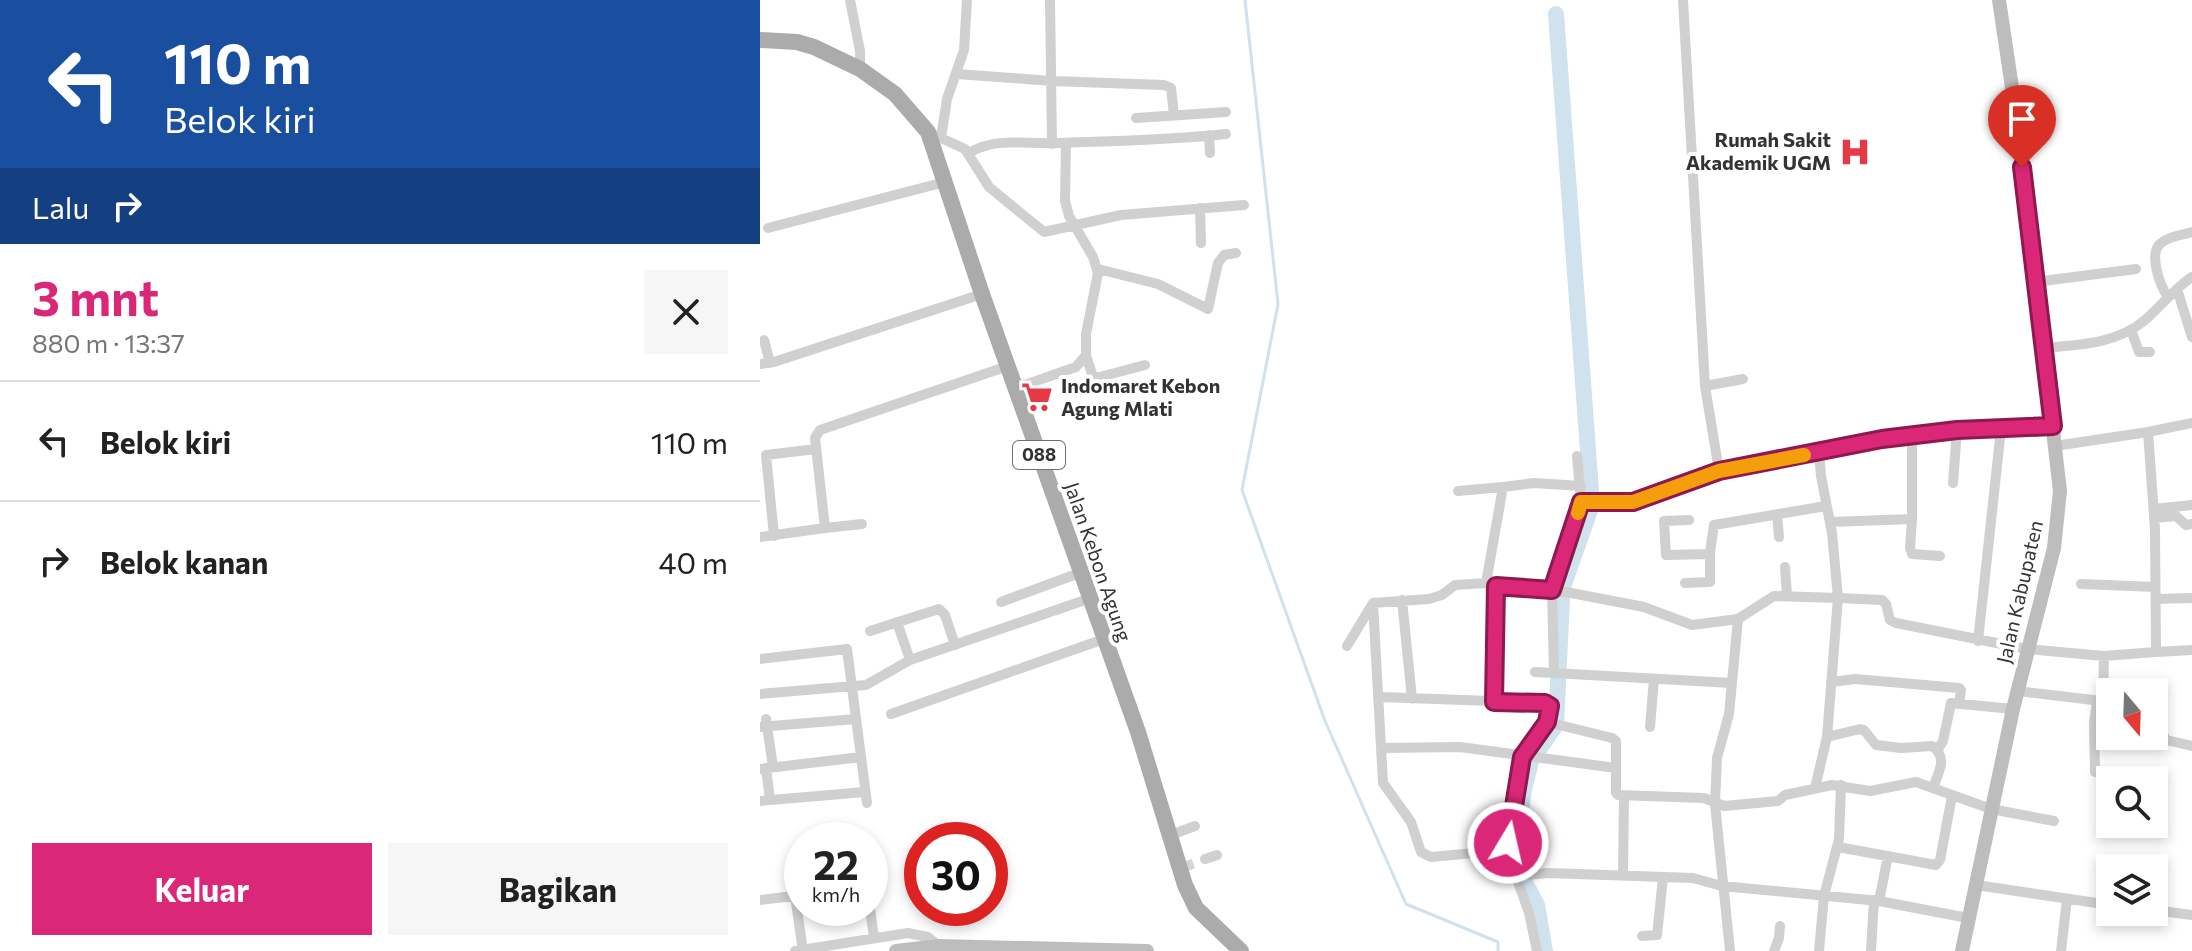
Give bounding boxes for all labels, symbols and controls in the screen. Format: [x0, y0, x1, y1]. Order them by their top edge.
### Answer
text: 110 m [164, 27, 311, 96]
icon: left [32, 32, 136, 136]
pin [1988, 85, 2056, 167]
text: Belok kiri [164, 96, 316, 140]
icon: arrive [2000, 97, 2044, 141]
place label: Rumah Sakit Akademik UGM [1686, 127, 1831, 174]
hospital icon: Rumah Sakit Akademik UGM [1838, 135, 1872, 169]
icon: right [105, 184, 149, 228]
text: Lalu [32, 188, 89, 225]
text: 3 mnt [32, 267, 159, 326]
button: close [644, 270, 728, 354]
text: 880 m · 13:37 [32, 327, 185, 358]
place label: Indomaret Kebon Agung Mlati [1061, 373, 1220, 420]
supermarket icon: Indomaret Kebon Agung Mlati [1020, 380, 1054, 414]
icon: left [32, 419, 76, 463]
text: Belok kiri [100, 423, 231, 460]
text: 110 m [651, 423, 728, 460]
road number: 088 [1013, 441, 1065, 469]
street label: Jalan Kebon Agung [1060, 479, 1138, 645]
street label: Jalan Kabupaten [1991, 518, 2047, 666]
icon: right [32, 539, 76, 583]
text: Belok kanan [100, 543, 268, 580]
text: 40 m [659, 543, 728, 580]
north arrow [2096, 678, 2168, 750]
map controls [2096, 678, 2168, 926]
button: search [2096, 766, 2168, 838]
position arrow [1466, 801, 1550, 885]
speed limit sign: 30 [904, 822, 1008, 926]
text: 22 [813, 839, 859, 888]
button: Keluar [32, 843, 372, 935]
button: Bagikan [388, 843, 728, 935]
button: layers [2096, 854, 2168, 926]
text: km/h [812, 882, 860, 906]

